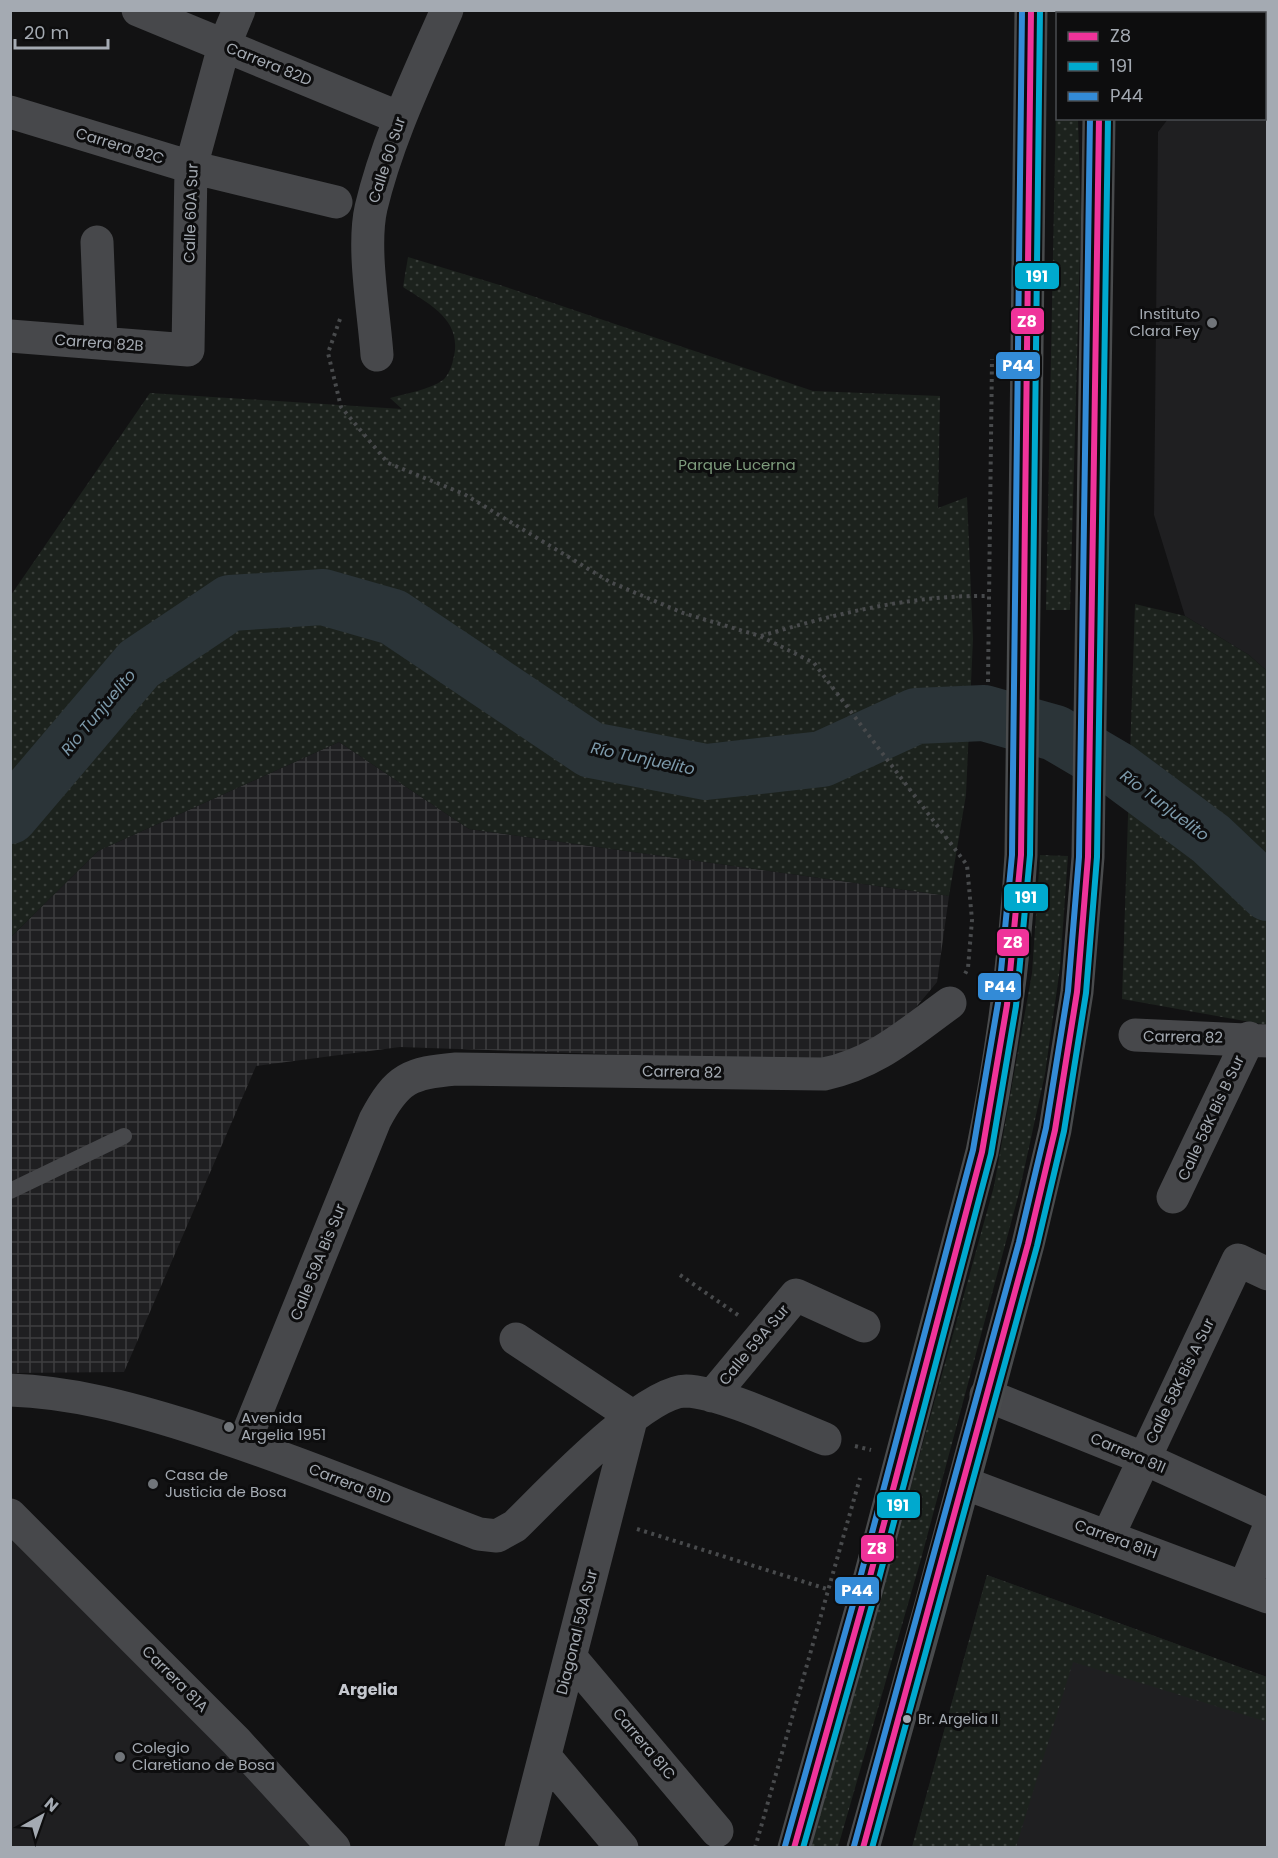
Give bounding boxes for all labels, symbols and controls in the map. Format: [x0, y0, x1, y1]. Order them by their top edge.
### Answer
scale bar [15, 12, 108, 50]
legend [1056, 12, 1266, 120]
text: 20 m [24, 20, 69, 45]
text: Z8 [1110, 23, 1131, 48]
street label: Carrera 82D [223, 37, 315, 90]
text: 191 [1110, 53, 1133, 78]
text: P44 [1110, 83, 1143, 108]
street label: Calle 60 Sur [363, 114, 410, 206]
street label: Carrera 82C [73, 122, 167, 169]
street label: Calle 60A Sur [178, 163, 203, 263]
line badge: 191 [1014, 262, 1060, 290]
text: 191 [1026, 265, 1048, 288]
place label: Instituto Clara Fey [1130, 303, 1201, 341]
line badge: Z8 [1010, 307, 1045, 335]
text: Z8 [1017, 310, 1037, 333]
marker: Instituto Clara Fey [1205, 316, 1219, 330]
street label: Carrera 82B [54, 329, 144, 356]
line badge: P44 [995, 351, 1041, 380]
text: P44 [1002, 354, 1034, 377]
park label: Parque Lucerna [678, 454, 796, 475]
water label: Río Tunjuelito [56, 664, 141, 760]
water label: Río Tunjuelito [589, 736, 697, 781]
water label: Río Tunjuelito [1116, 764, 1214, 846]
line badge: 191 [1003, 883, 1049, 912]
text: 191 [1015, 886, 1037, 909]
line badge: Z8 [996, 928, 1030, 957]
text: Z8 [1003, 931, 1023, 954]
line badge: P44 [977, 972, 1022, 1001]
text: P44 [984, 975, 1016, 998]
street label: Carrera 82 [1143, 1025, 1223, 1048]
street label: Calle 58K Bis B Sur [1172, 1051, 1249, 1184]
street label: Carrera 82 [642, 1060, 722, 1083]
street label: Calle 59A Bis Sur [285, 1200, 351, 1323]
street label: Calle 59A Sur [714, 1300, 794, 1390]
street label: Calle 58K Bis A Sur [1140, 1314, 1219, 1447]
place label: Avenida Argelia 1951 [241, 1407, 326, 1445]
marker: Avenida Argelia 1951 [222, 1420, 236, 1434]
street label: Carrera 81I [1087, 1427, 1169, 1478]
street label: Carrera 81D [306, 1458, 394, 1509]
place label: Casa de Justicia de Bosa [165, 1464, 287, 1502]
marker: Casa de Justicia de Bosa [146, 1477, 160, 1491]
line badge: 191 [876, 1491, 921, 1519]
text: 191 [887, 1494, 909, 1517]
street label: Carrera 81H [1072, 1514, 1160, 1563]
line badge: Z8 [860, 1534, 895, 1563]
text: Z8 [867, 1537, 887, 1560]
street label: Diagonal 59A Sur [551, 1567, 602, 1697]
line badge: P44 [834, 1576, 880, 1605]
text: P44 [841, 1579, 873, 1602]
street label: Carrera 81A [137, 1641, 213, 1717]
district label: Argelia [338, 1678, 398, 1701]
street label: Carrera 81C [608, 1703, 681, 1784]
place label: Br. Argelia II [918, 1709, 998, 1729]
marker: Br. Argelia II [901, 1713, 913, 1725]
place label: Colegio Claretiano de Bosa [132, 1737, 275, 1775]
marker: Colegio Claretiano de Bosa [113, 1750, 127, 1764]
north arrow [12, 1786, 72, 1846]
text: N [39, 1792, 63, 1818]

